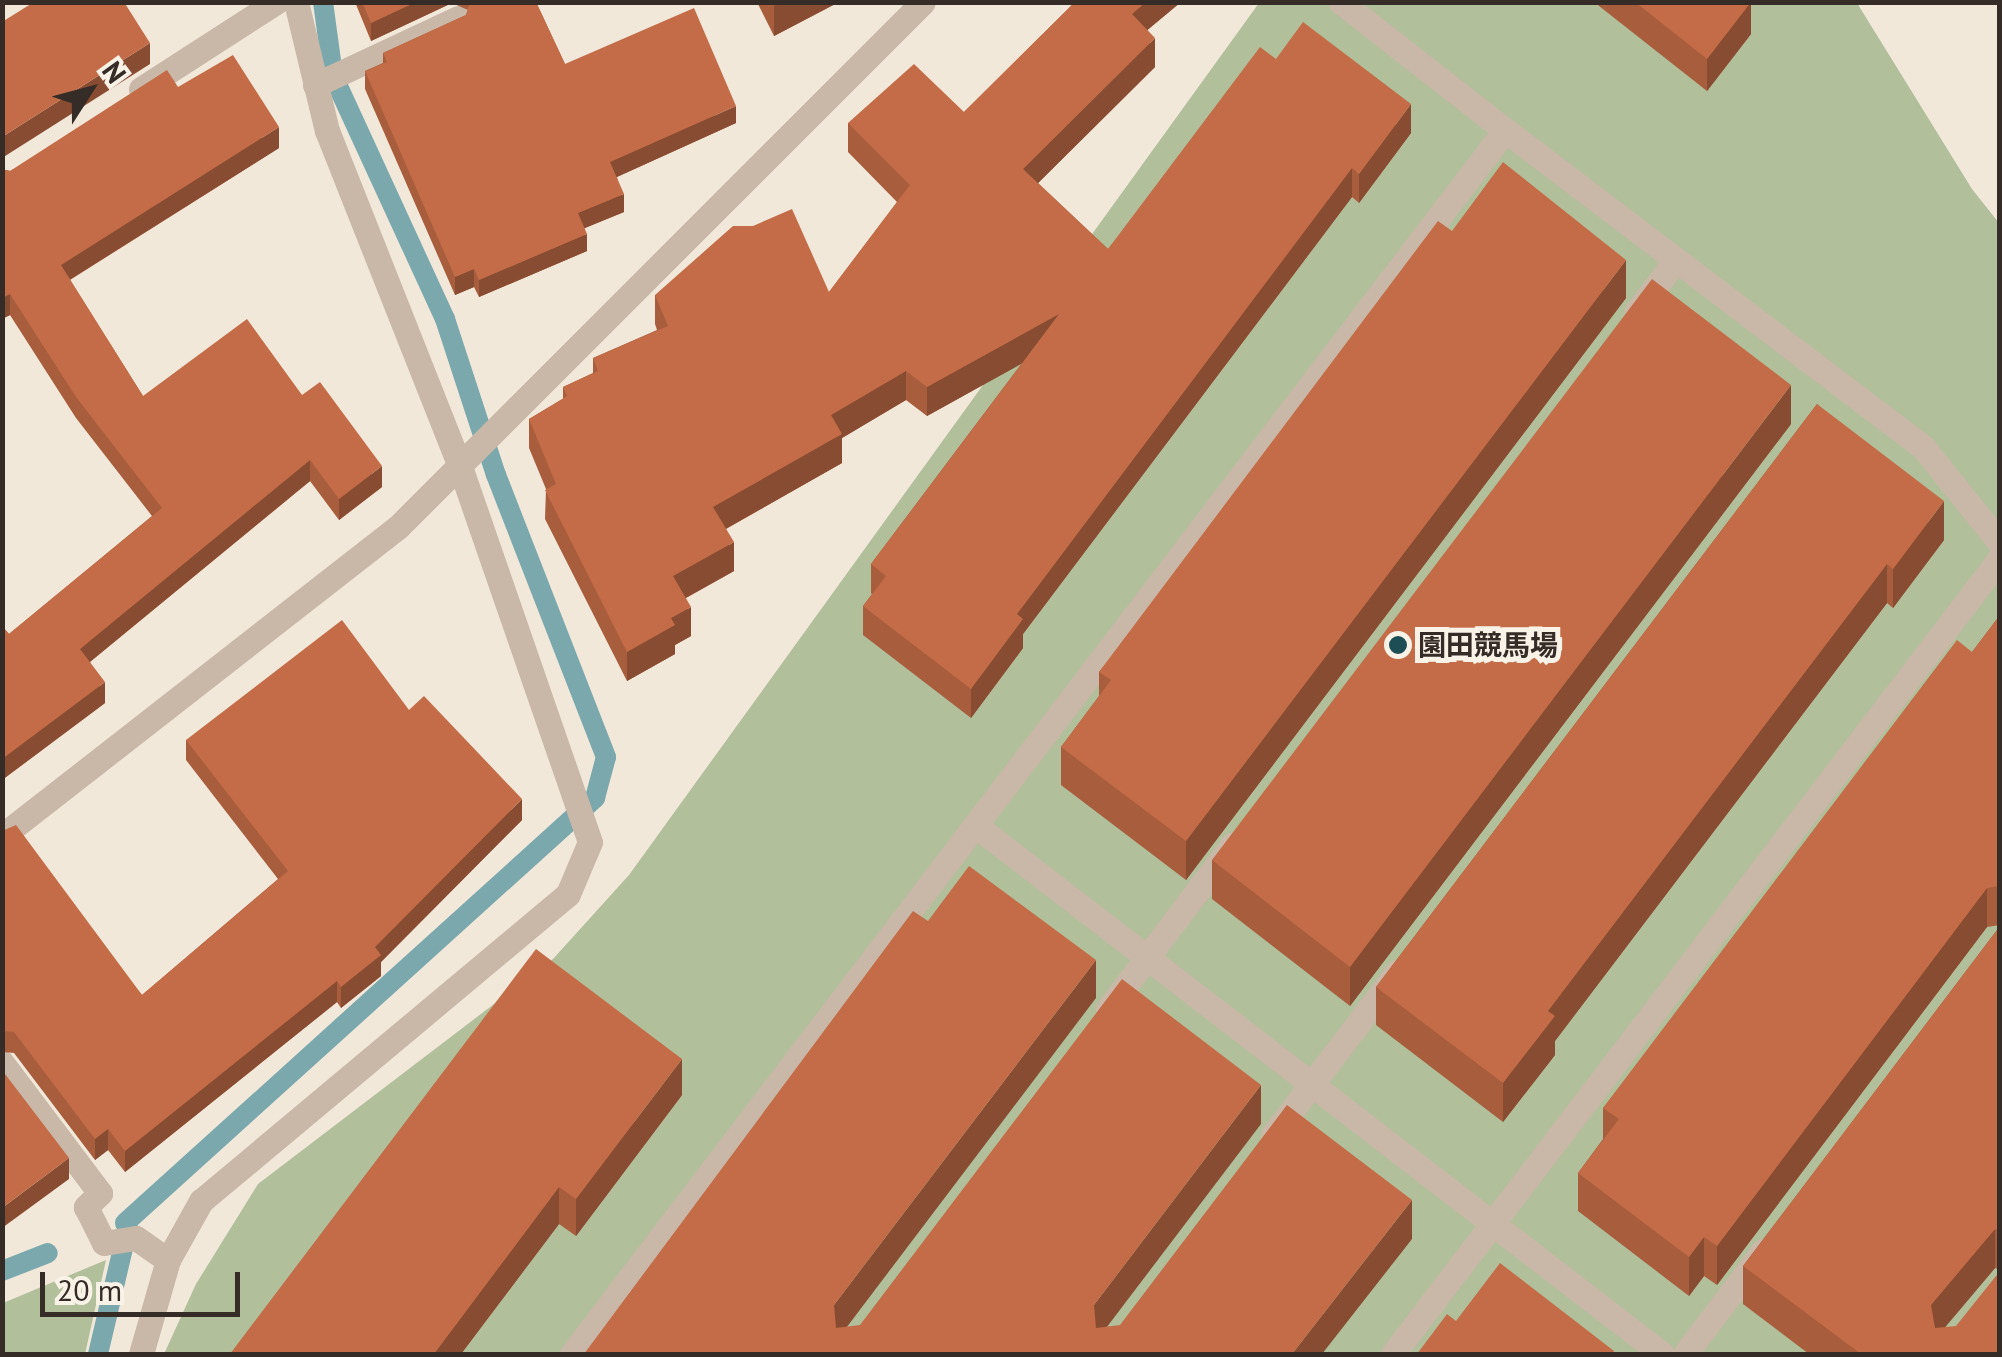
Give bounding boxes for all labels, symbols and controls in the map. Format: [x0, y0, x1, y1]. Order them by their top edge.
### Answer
north arrow [40, 40, 140, 140]
text: N [94, 54, 135, 90]
place label: 園田競馬場 [1418, 628, 1558, 662]
marker: 園田競馬場 [1387, 634, 1409, 656]
scale bar [45, 1252, 245, 1314]
text: 20 m [57, 1270, 122, 1309]

